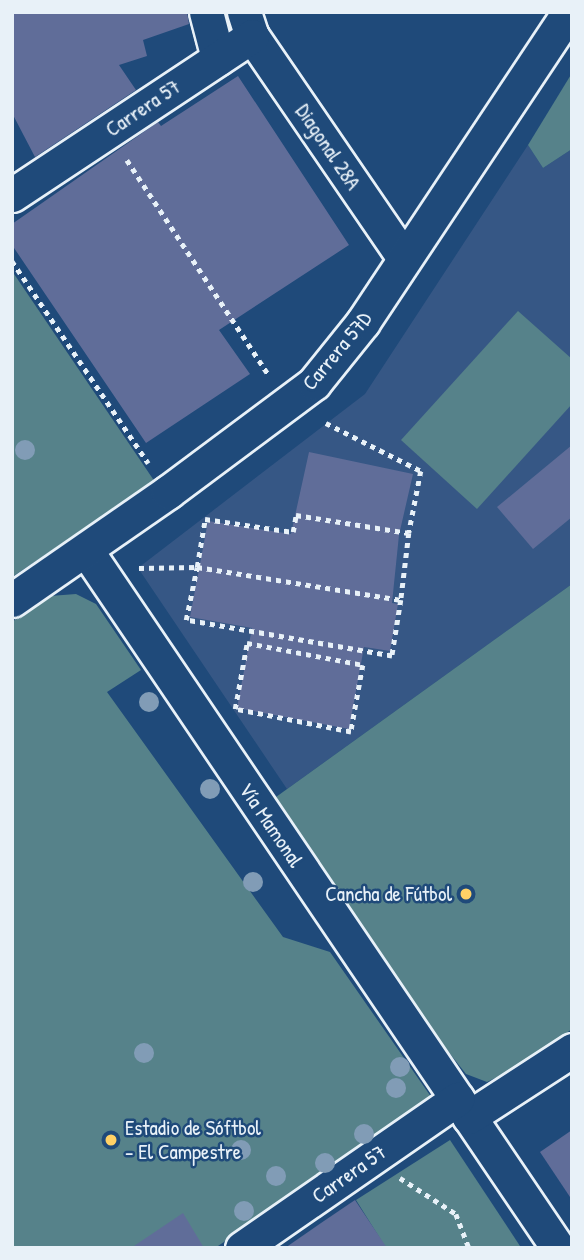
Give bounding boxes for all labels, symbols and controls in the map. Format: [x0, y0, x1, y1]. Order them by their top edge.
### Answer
street label: Carrera 57 [101, 74, 185, 142]
street label: Diagonal 28A [290, 99, 366, 195]
street label: Carrera 57D [297, 307, 377, 395]
street label: Vía Mamonal [234, 778, 308, 872]
place label: Cancha de Fútbol [325, 881, 452, 907]
marker: Cancha de Fútbol [458, 886, 474, 902]
place label: Estadio de Sóftbol - El Campestre [125, 1115, 261, 1165]
marker: Estadio de Sóftbol - El Campestre [103, 1132, 119, 1148]
street label: Carrera 57 [307, 1139, 391, 1209]

